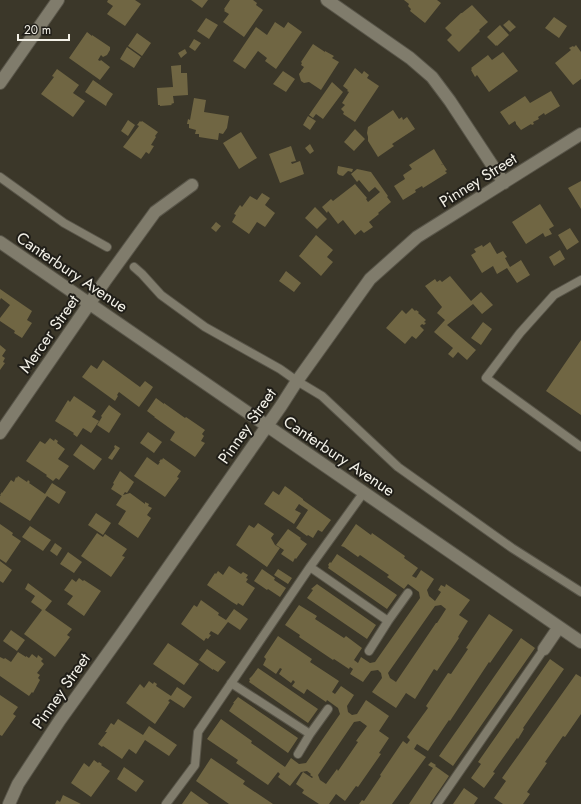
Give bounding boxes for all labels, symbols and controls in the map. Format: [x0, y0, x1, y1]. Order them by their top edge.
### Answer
scale bar [18, 16, 69, 42]
text: 20 m [24, 21, 51, 39]
street label: Pinney Street [435, 147, 521, 213]
street label: Canterbury Avenue [12, 226, 132, 318]
street label: Mercer Street [14, 290, 85, 378]
street label: Pinney Street [212, 383, 282, 469]
street label: Canterbury Avenue [279, 410, 399, 502]
street label: Pinney Street [26, 648, 96, 734]

